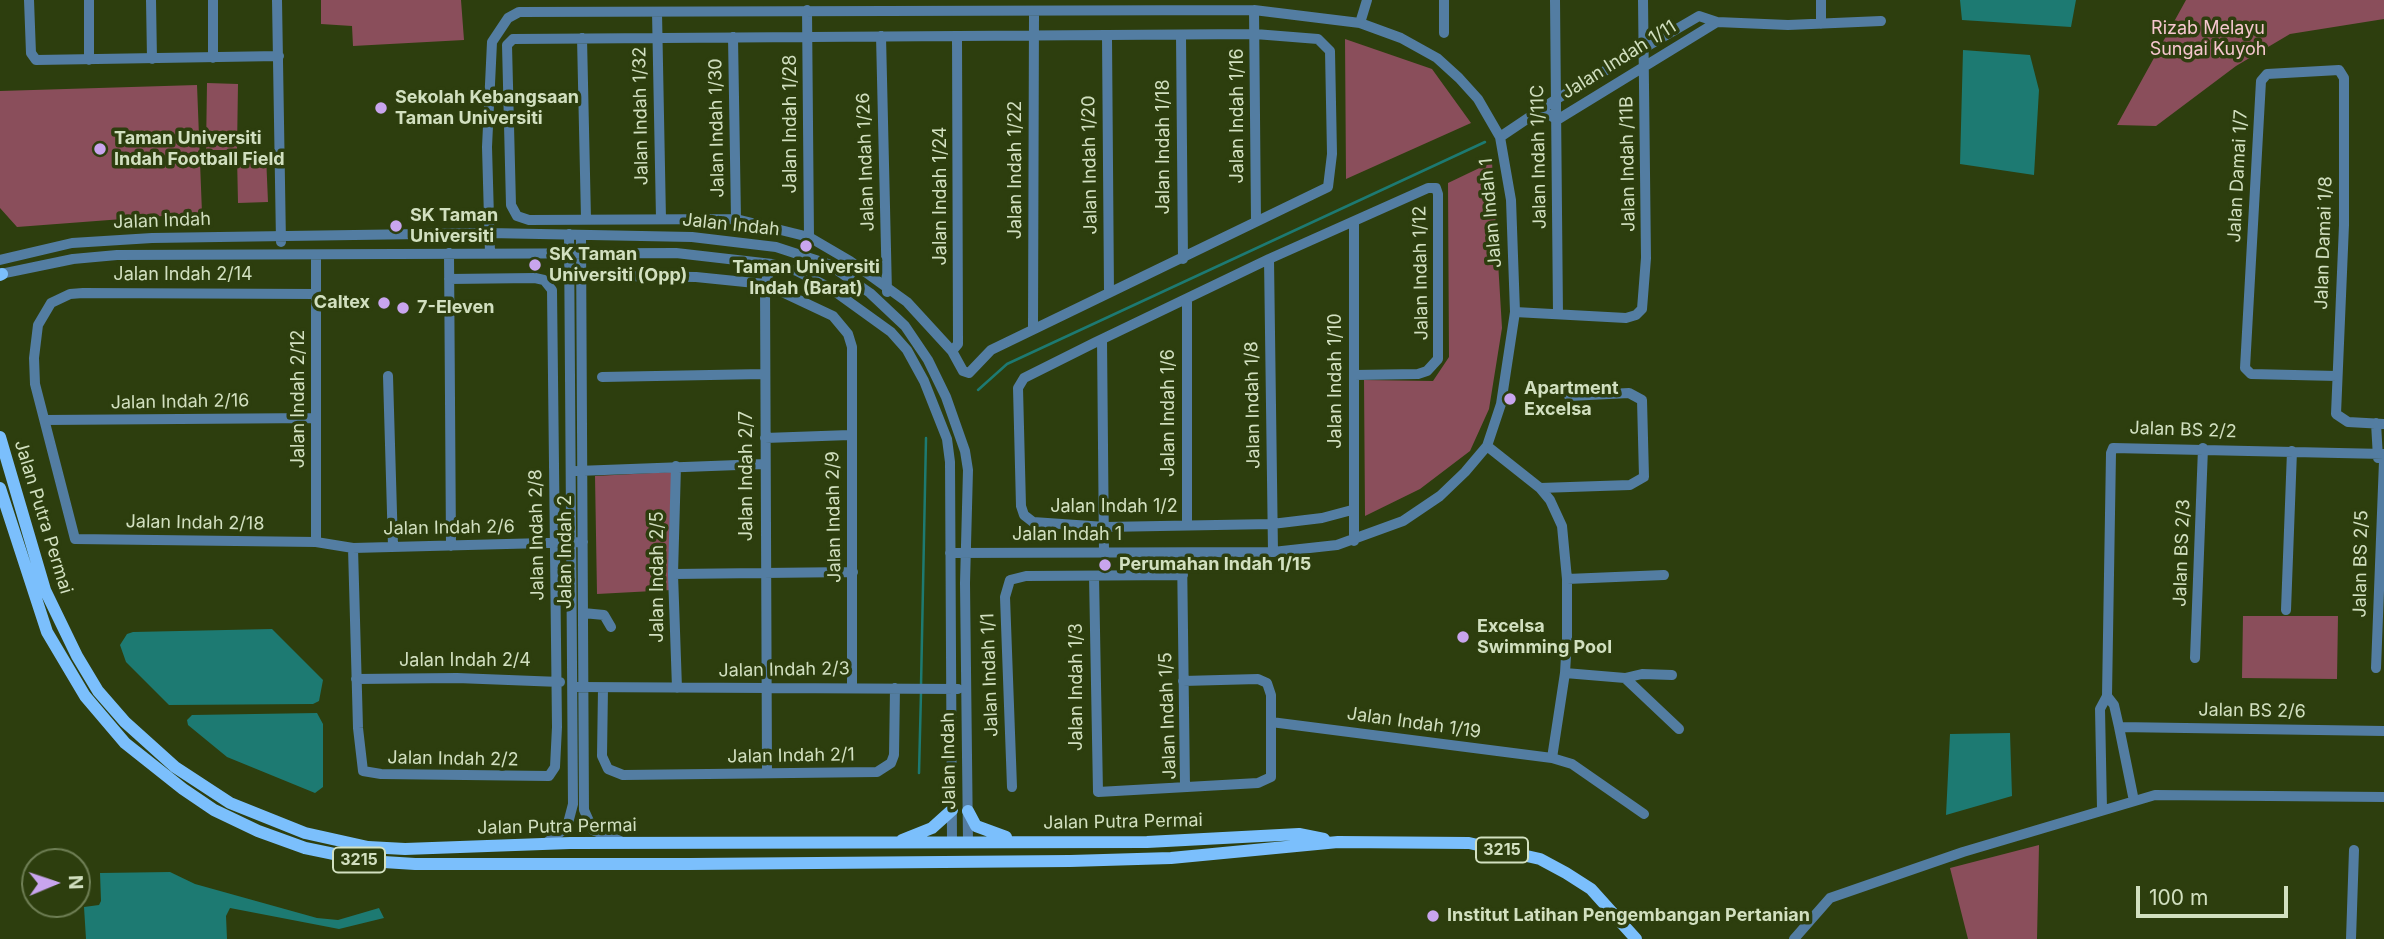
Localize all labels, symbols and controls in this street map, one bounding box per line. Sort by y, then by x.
street label: Jalan Indah 1/11 [1558,16,1680,104]
park label: Rizab Melayu Sungai Kuyoh [2150,18,2266,60]
street label: Jalan Indah 1/32 [629,46,653,186]
street label: Jalan Indah 1/16 [1227,48,1249,184]
street label: Jalan Indah 1/28 [780,55,802,193]
street label: Jalan Indah 1/30 [705,58,729,198]
street label: Jalan Indah 1/18 [1153,79,1175,215]
street label: Jalan Indah 1/11C [1527,85,1551,229]
place label: Sekolah Kebangsaan Taman Universiti [395,87,579,130]
street label: Jalan Indah 1/26 [853,92,879,232]
street label: Jalan Indah 1/20 [1078,95,1102,235]
street label: Jalan Indah /11B [1616,96,1640,232]
marker: Sekolah Kebangsaan Taman Universiti [373,100,389,116]
street label: Jalan Indah 1/22 [1005,101,1027,239]
street label: Jalan Damai 1/7 [2224,109,2252,243]
street label: Jalan Indah 1/24 [930,127,952,265]
place label: Taman Universiti Indah Football Field [114,128,285,170]
marker: Taman Universiti Indah Football Field [92,141,108,157]
street label: Jalan Indah 1 [1475,157,1507,269]
street label: Jalan Damai 1/8 [2311,176,2337,310]
place label: SK Taman Universiti [410,205,498,248]
street label: Jalan Indah 1/12 [1409,205,1433,341]
street label: Jalan Indah [113,209,211,233]
street label: Jalan Indah [681,209,781,241]
marker: SK Taman Universiti [388,218,404,234]
marker: Taman Universiti Indah (Barat) [798,238,814,254]
place label: SK Taman Universiti (Opp) [549,244,687,286]
marker: SK Taman Universiti (Opp) [527,257,543,273]
place label: Taman Universiti Indah (Barat) [732,257,880,300]
street label: Jalan Indah 2/14 [113,264,253,286]
place label: Caltex [314,292,370,314]
marker: Caltex [376,295,392,311]
place label: 7-Eleven [417,297,494,319]
marker: 7-Eleven [395,300,411,316]
street label: Jalan Indah 1/10 [1325,313,1347,449]
street label: Jalan Indah 2/12 [288,330,310,468]
street label: Jalan Indah 1/8 [1241,341,1265,469]
street label: Jalan Indah 1/6 [1158,349,1180,477]
place label: Apartment Excelsa [1524,378,1619,420]
street label: Jalan Indah 2/16 [110,390,250,414]
marker: Apartment Excelsa [1502,391,1518,407]
street label: Jalan Indah 2/7 [736,411,758,541]
street label: Jalan BS 2/2 [2129,417,2237,443]
street label: Jalan Putra Permai [9,437,77,597]
street label: Jalan Indah 2/9 [822,451,846,583]
street label: Jalan Indah 2/8 [525,469,549,601]
street label: Jalan Indah 2 [555,495,577,609]
street label: Jalan Indah 1/2 [1050,496,1178,518]
street label: Jalan BS 2/3 [2169,499,2195,607]
street label: Jalan BS 2/5 [2349,510,2373,618]
street label: Jalan Indah 2/18 [125,511,265,535]
street label: Jalan Indah 2/5 [647,511,669,643]
street label: Jalan Indah 2/6 [383,516,515,540]
street label: Jalan Indah 1 [1012,524,1122,546]
place label: Perumahan Indah 1/15 [1119,554,1311,576]
marker: Perumahan Indah 1/15 [1097,557,1113,573]
street label: Jalan Indah 1/1 [977,613,1003,737]
place label: Excelsa Swimming Pool [1477,616,1612,658]
street label: Jalan Indah 1/3 [1066,623,1088,751]
marker: Excelsa Swimming Pool [1455,629,1471,645]
street label: Jalan Indah 2/4 [399,650,531,672]
street label: Jalan Indah 1/5 [1155,652,1181,780]
street label: Jalan Indah 2/3 [718,658,850,682]
street label: Jalan BS 2/6 [2198,699,2306,723]
street label: Jalan Indah 1/19 [1346,703,1482,743]
street label: Jalan Indah [937,712,961,810]
street label: Jalan Indah 2/1 [727,744,855,768]
street label: Jalan Indah 2/2 [387,747,519,771]
street label: Jalan Putra Permai [1043,810,1203,834]
street label: Jalan Putra Permai [477,815,637,839]
road number: 3215 [1476,838,1528,862]
north arrow [21,848,91,918]
road number: 3215 [333,848,385,873]
scale bar [2139,872,2291,916]
text: N [64,875,87,890]
text: 100 m [2149,885,2208,910]
place label: Institut Latihan Pengembangan Pertanian [1447,905,1810,927]
marker: Institut Latihan Pengembangan Pertanian [1425,908,1441,924]

